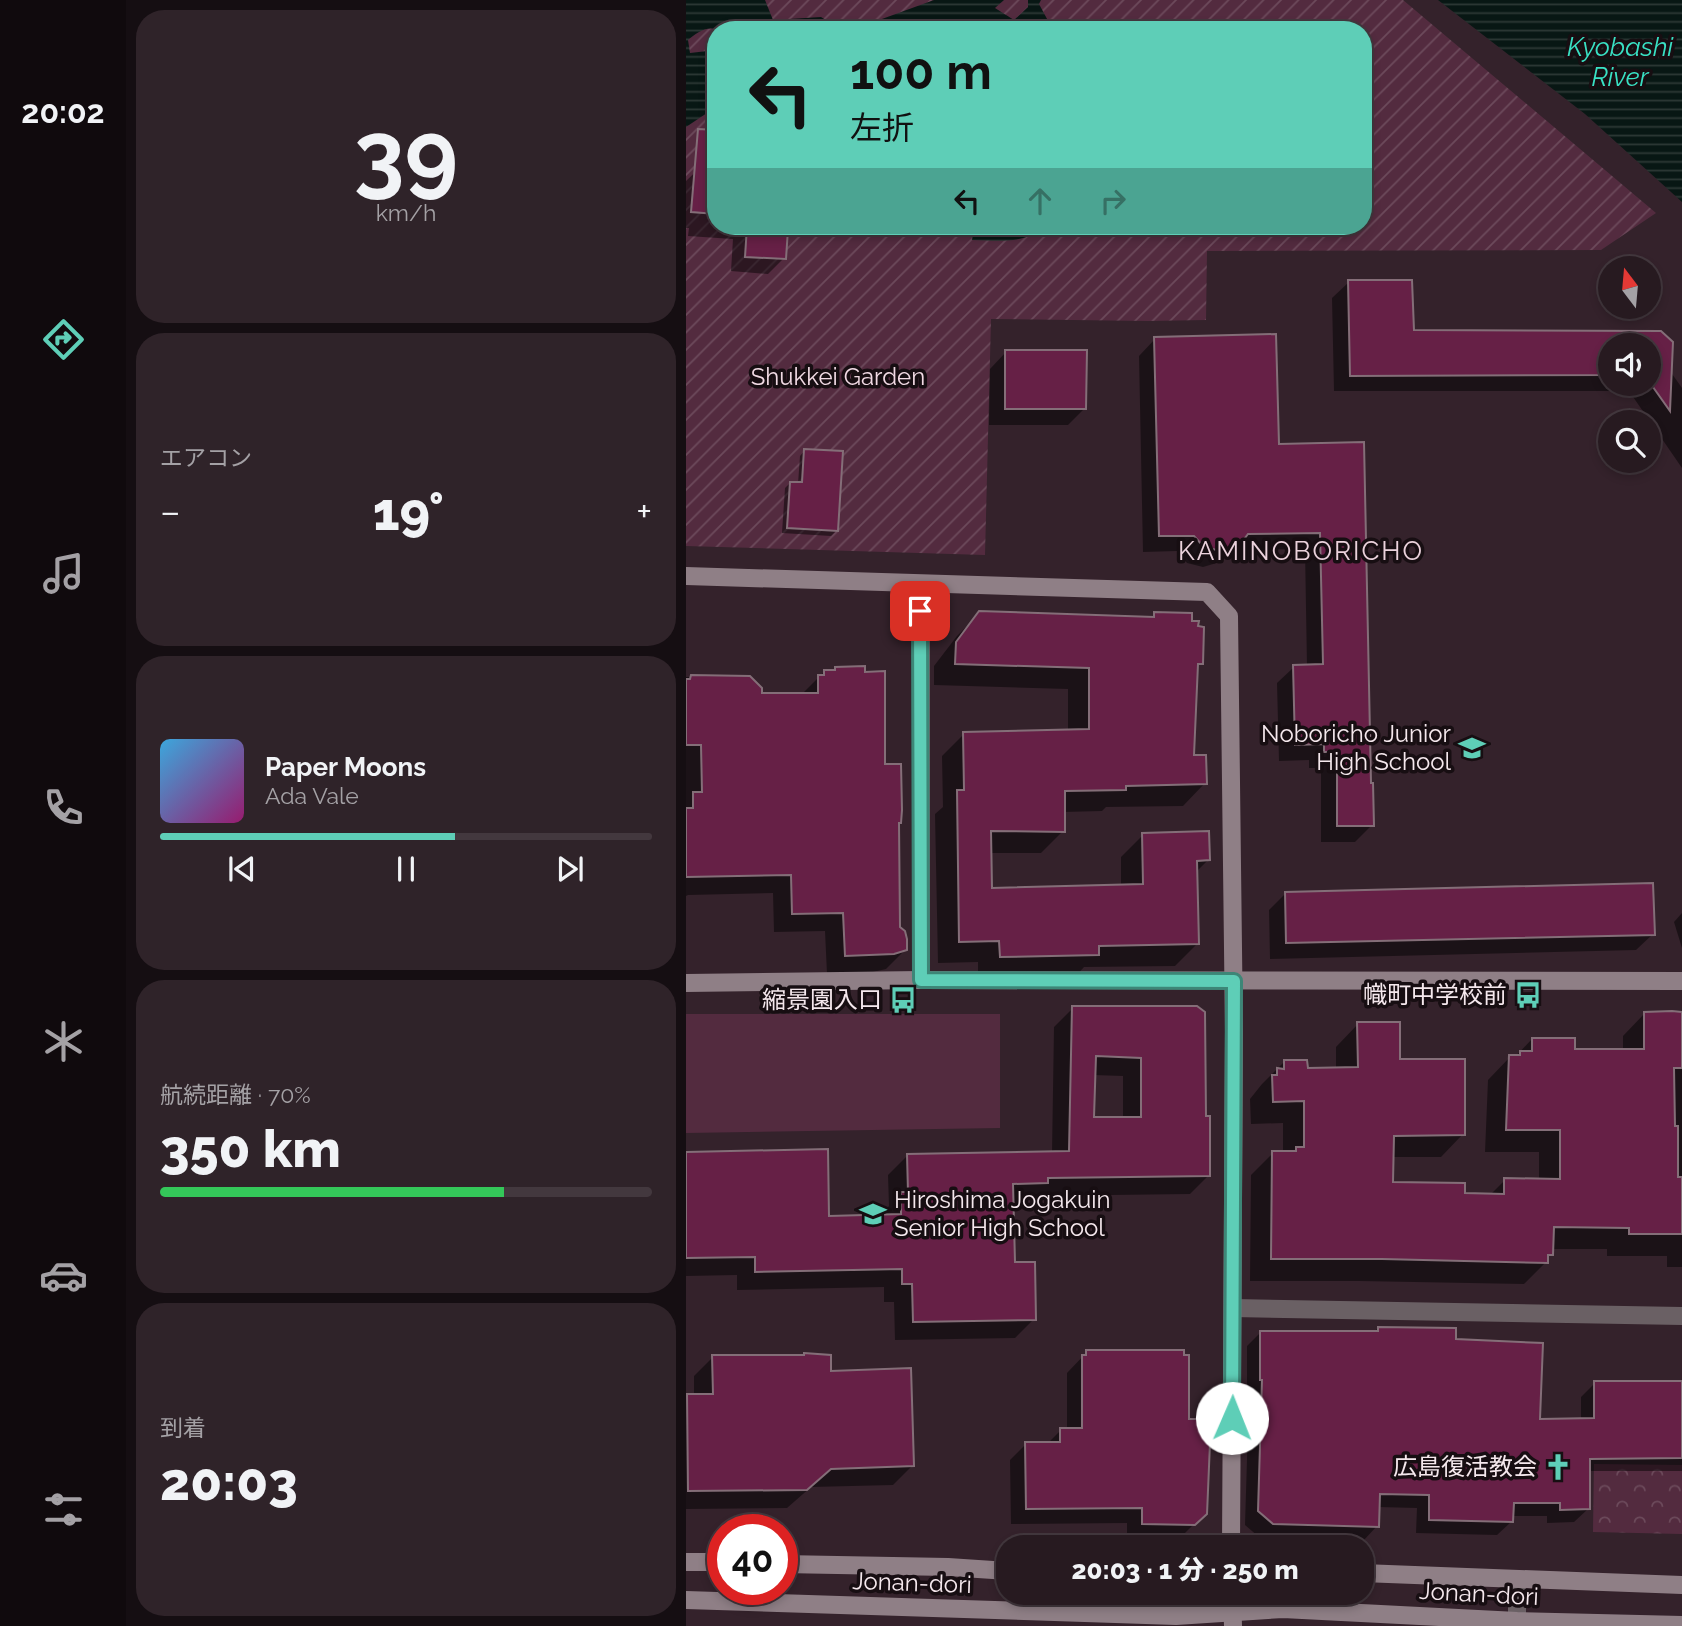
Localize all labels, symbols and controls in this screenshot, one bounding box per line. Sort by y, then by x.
water label: Kyobashi River [1567,32,1674,92]
text: 100 m [850,43,992,100]
icon: left [735,49,826,140]
text: 20:02 [21,93,105,130]
text: 39 [354,100,458,207]
text: 左折 [850,109,914,146]
icon: left [948,182,986,220]
icon: ahead [1021,182,1059,220]
icon: right [1094,182,1132,220]
text: km/h [376,199,436,226]
north arrow [1598,256,1661,318]
map controls [1598,256,1661,473]
icon: directions [39,315,88,364]
button: sound [1598,333,1661,396]
park label: Shukkei Garden [751,362,925,391]
button: search [1598,410,1661,473]
text: エアコン [160,444,252,471]
text: 19° [373,481,444,542]
text: − [160,489,180,534]
text: + [636,489,652,534]
district label: KAMINOBORICHO [1178,536,1424,566]
icon: music [39,549,88,598]
pin [890,581,950,641]
icon: arrive [901,592,939,630]
place label: Noboricho Junior High School [1261,719,1452,776]
school or university icon: Noboricho Junior High School [1457,733,1487,763]
text: Paper Moons [265,752,426,782]
text: Ada Vale [265,782,359,809]
icon: phone [39,783,88,832]
icon: previous [223,850,261,888]
icon: pause [387,850,425,888]
icon: next [551,850,589,888]
place label: 幟町中学校前 [1363,980,1507,1009]
bus stop icon: 幟町中学校前 [1513,980,1543,1010]
place label: 縮景園入口 [762,985,882,1014]
bus stop icon: 縮景園入口 [888,985,918,1015]
icon: climate [39,1017,88,1066]
text: 航続距離 · 70% [160,1081,311,1108]
text: 350 km [160,1118,341,1179]
place label: Hiroshima Jogakuin Senior High School [894,1185,1110,1242]
school or university icon: Hiroshima Jogakuin Senior High School [858,1199,888,1229]
icon: car [39,1251,88,1300]
position arrow [1195,1381,1269,1455]
text: 到着 [160,1414,206,1441]
text: 20:03 [160,1451,298,1512]
place label: 広島復活教会 [1393,1452,1537,1481]
church icon: 広島復活教会 [1543,1452,1573,1482]
icon: filters [39,1485,88,1534]
speed limit sign: 40 [707,1514,798,1605]
text: 20:03 · 1 分 · 250 m [1071,1555,1299,1585]
street label: Jonan-dori [852,1566,972,1599]
street label: Jonan-dori [1419,1576,1540,1611]

